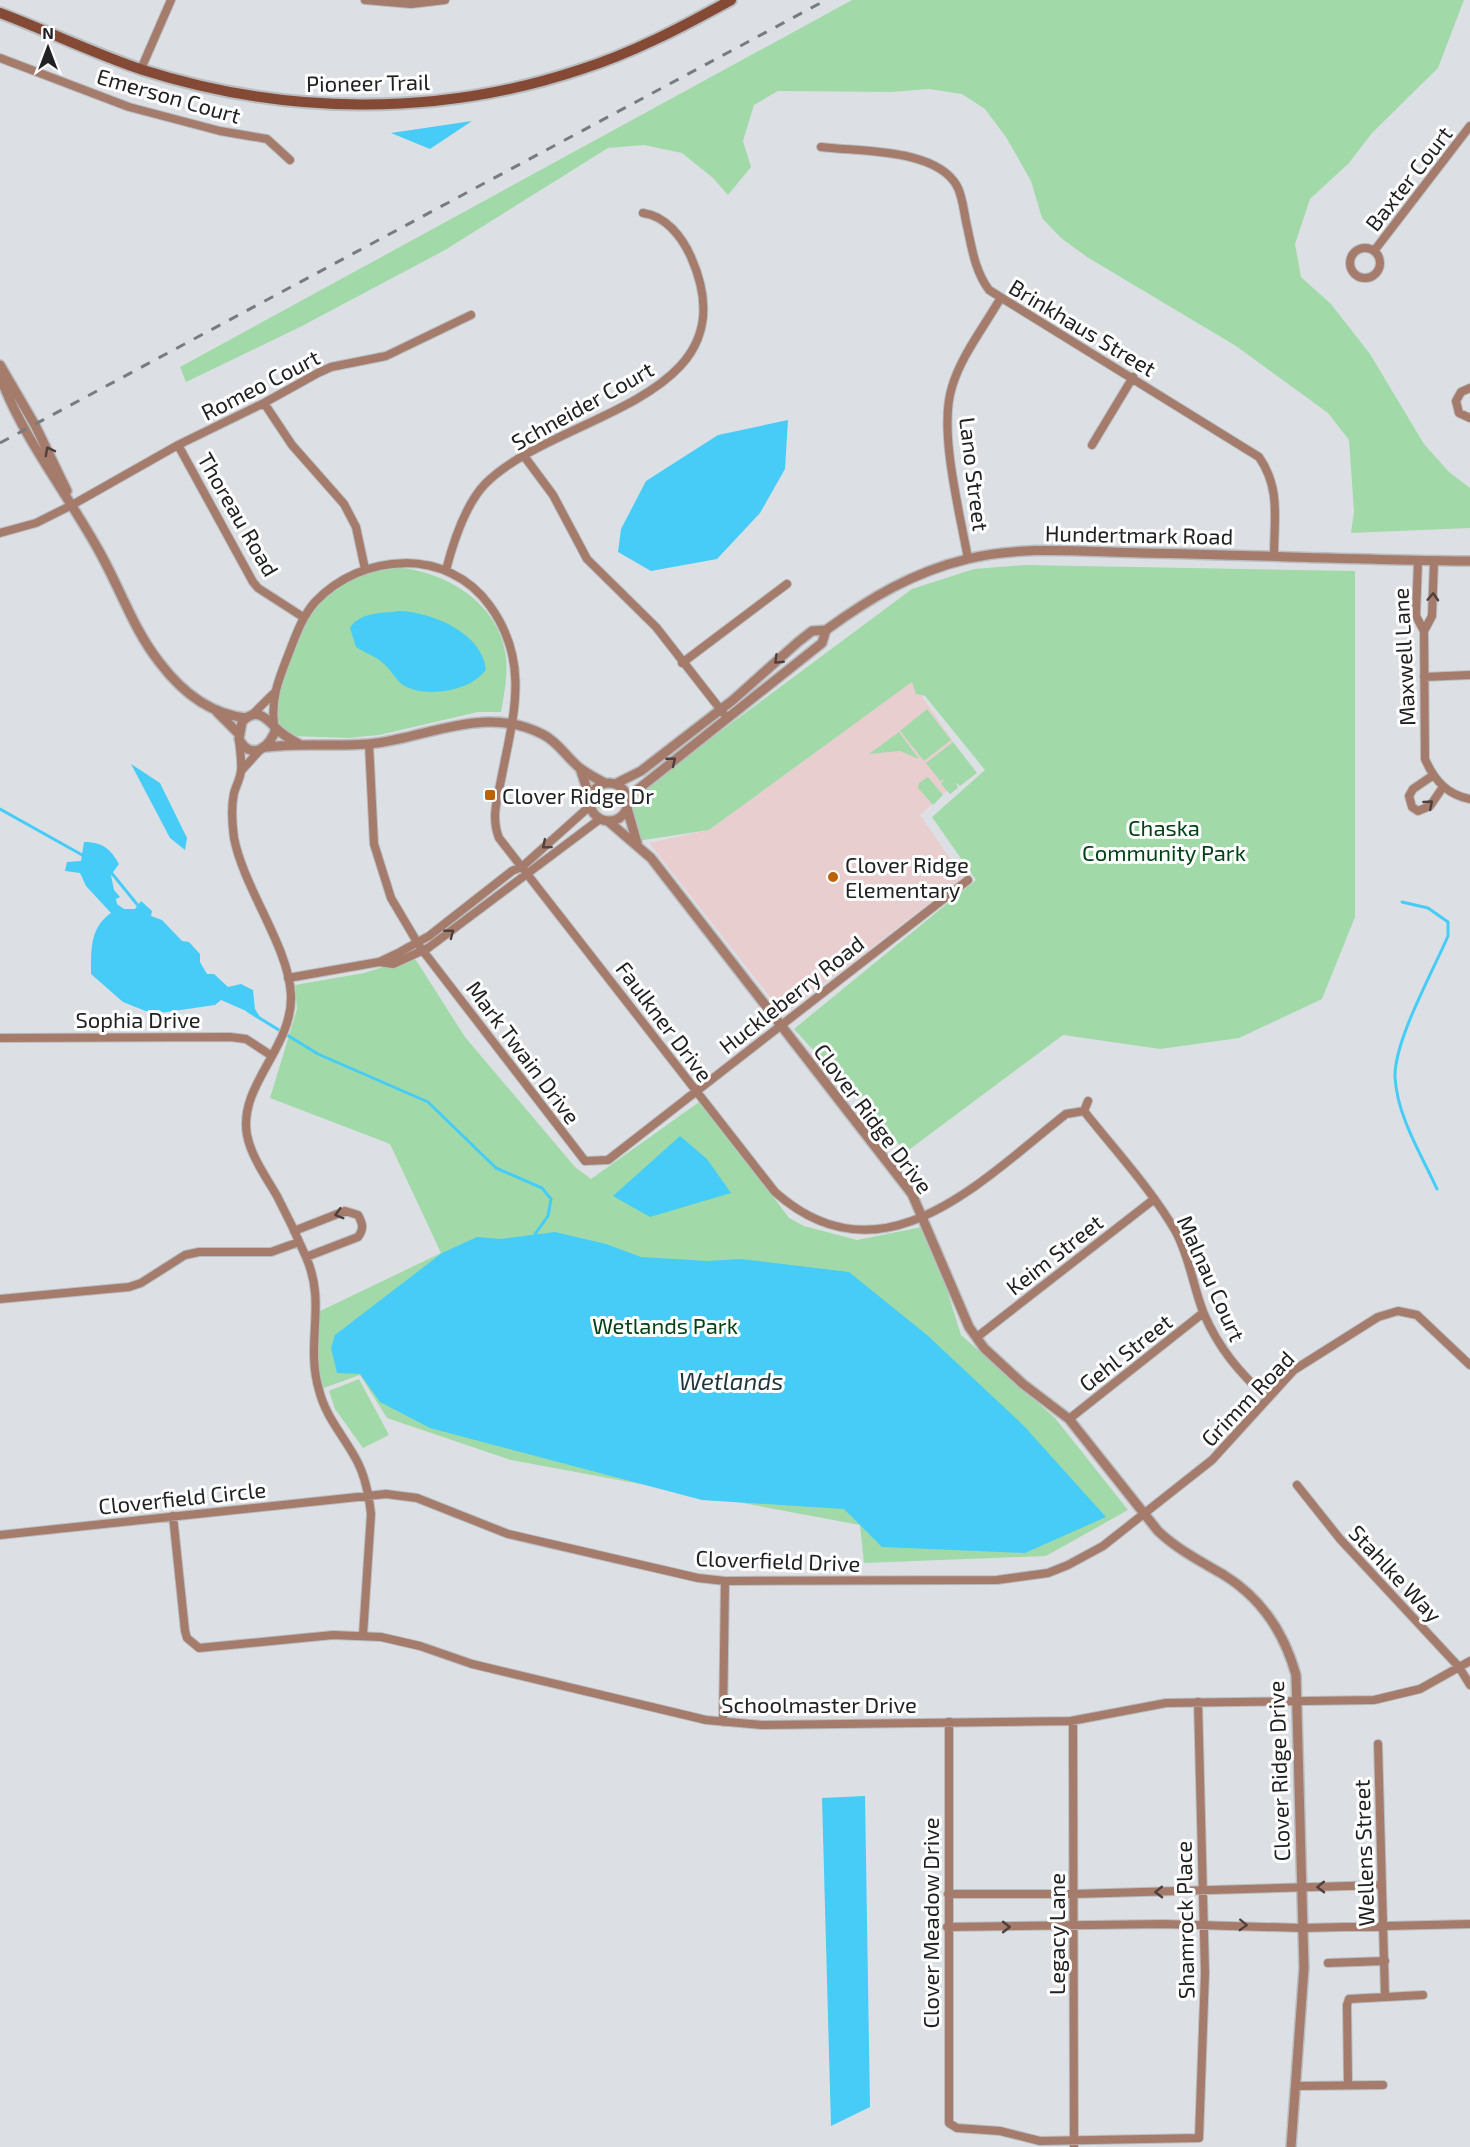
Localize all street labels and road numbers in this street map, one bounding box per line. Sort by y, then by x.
street label: Emerson Court [94,62,244,128]
street label: Pioneer Trail [306,68,431,96]
street label: Baxter Court [1359,121,1457,235]
street label: Brinkhaus Street [1005,273,1161,381]
street label: Romeo Court [197,343,323,425]
street label: Schneider Court [506,355,658,455]
street label: Lano Street [955,415,995,533]
street label: Thoreau Road [193,447,285,581]
street label: Hundertmark Road [1045,519,1233,549]
street label: Maxwell Lane [1386,587,1420,727]
street label: Huckleberry Road [714,929,868,1059]
street label: Faulkner Drive [611,956,719,1086]
street label: Mark Twain Drive [462,975,586,1129]
street label: Sophia Drive [75,1006,201,1032]
street label: Clover Ridge Drive [809,1038,939,1198]
street label: Keim Street [1001,1208,1107,1300]
street label: Malnau Court [1173,1211,1251,1345]
street label: Gehl Street [1073,1308,1177,1396]
street label: Grimm Road [1195,1345,1299,1451]
street label: Cloverfield Circle [97,1475,267,1519]
street label: Stahlke Way [1344,1519,1448,1627]
street label: Cloverfield Drive [695,1544,861,1576]
street label: Clover Ridge Drive [1262,1680,1294,1862]
street label: Schoolmaster Drive [721,1691,917,1717]
street label: Wellens Street [1347,1779,1379,1927]
street label: Clover Meadow Drive [917,1817,943,2029]
street label: Shamrock Place [1170,1841,1198,1999]
street label: Legacy Lane [1043,1873,1069,1995]

